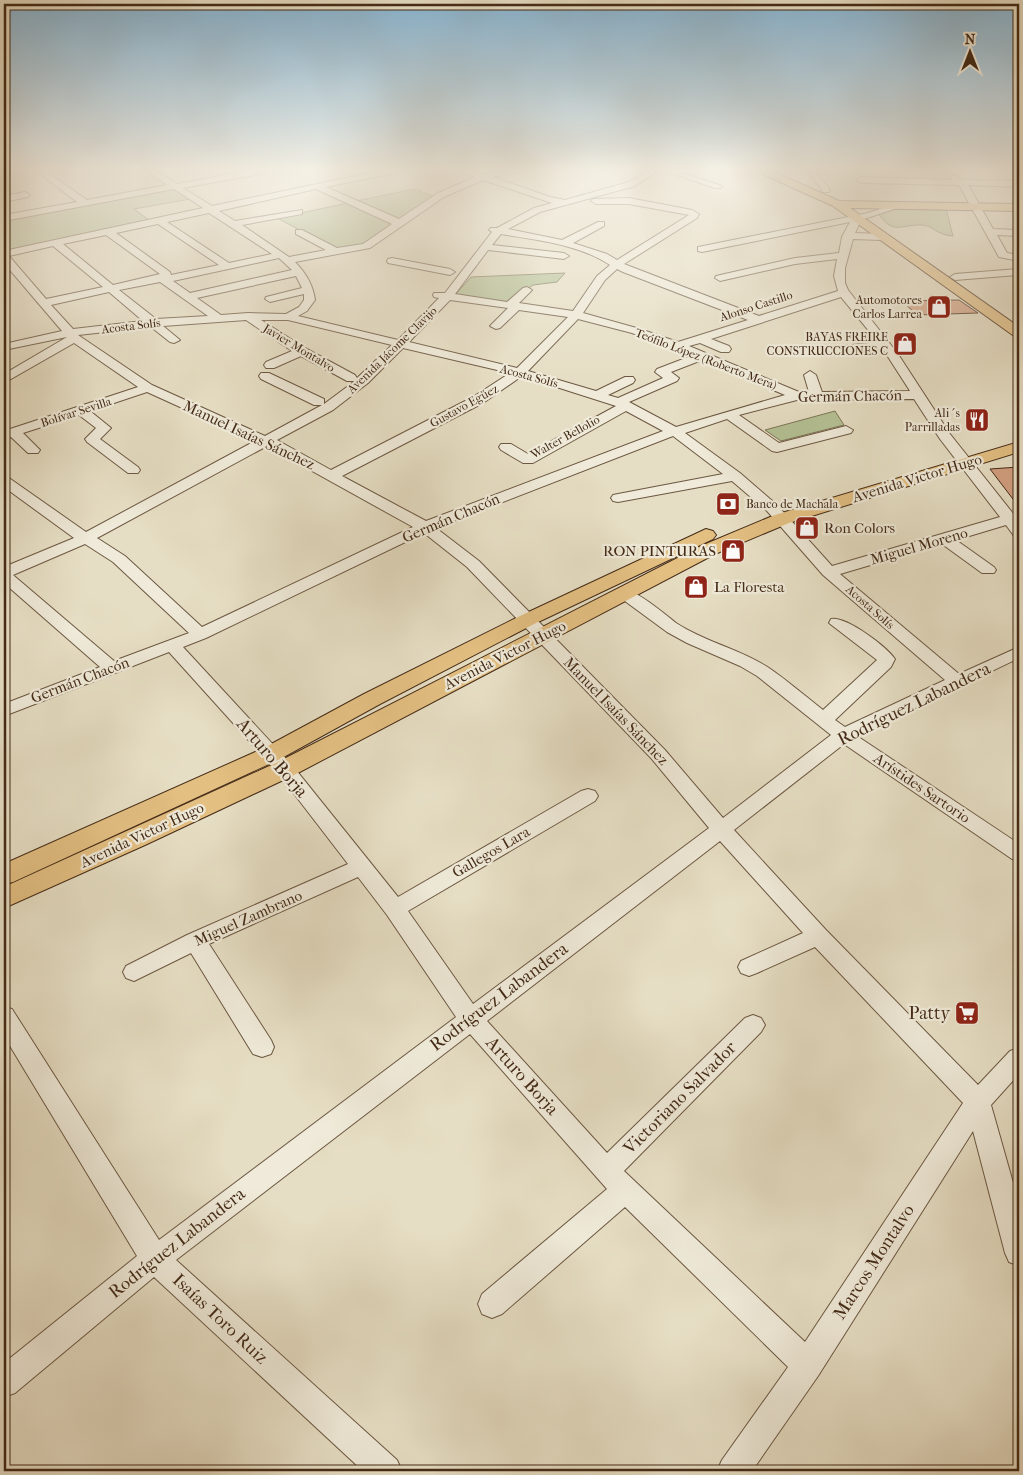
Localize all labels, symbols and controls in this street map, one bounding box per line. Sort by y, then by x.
north arrow [946,28,996,78]
text: N [965,31,976,48]
street label: Alonso Castillo [717,288,794,325]
place label: Automotores Carlos Larrea [853,293,923,321]
shop icon: Automotores Carlos Larrea [926,294,952,320]
street label: Avenida Jácome Clavijo [344,304,440,397]
street label: Acosta Solís [100,315,162,337]
street label: Javier Montalvo [260,321,337,375]
street label: Teófilo López (Roberto Mera) [633,326,779,392]
place label: BAYAS FREIRE CONSTRUCCIONES C [766,330,888,358]
shop icon: BAYAS FREIRE CONSTRUCCIONES C [892,331,918,357]
street label: Acosta Solís [497,361,560,391]
street label: Gustavo Egüez [428,381,501,430]
street label: Germán Chacón [798,386,902,406]
street label: Bolívar Sevilla [39,394,113,430]
street label: Manuel Isaías Sánchez [180,397,318,474]
place label: Ali´s Parrilladas [905,406,961,434]
restaurant icon: Ali´s Parrilladas [964,407,990,433]
street label: Walter Bellolio [527,412,602,462]
street label: Avenida Victor Hugo [849,450,984,507]
street label: Germán Chacón [400,489,503,547]
bank icon: Banco de Machala [715,491,741,517]
place label: Banco de Machala [746,497,839,511]
shop icon: Ron Colors [794,515,820,541]
place label: Ron Colors [824,519,896,537]
street label: Miguel Moreno [868,523,970,569]
shop icon: RON PINTURAS [720,538,746,564]
place label: RON PINTURAS [603,542,716,560]
shop icon: La Floresta [683,574,709,600]
place label: La Floresta [714,578,786,596]
street label: Acosta Solís [842,582,897,632]
street label: Avenida Victor Hugo [440,616,569,694]
street label: Germán Chacón [28,653,132,707]
street label: Manuel Isaías Sánchez [560,653,672,769]
street label: Rodríguez Labandera [834,658,994,750]
street label: Arturo Borja [231,713,313,802]
street label: Arístides Sartorio [870,749,974,827]
street label: Avenida Victor Hugo [76,798,207,872]
street label: Gallegos Lara [449,822,534,882]
street label: Miguel Zambrano [191,886,305,950]
street label: Rodríguez Labandera [426,938,573,1056]
supermarket icon: Patty [954,1000,980,1026]
place label: Patty [909,1003,951,1024]
street label: Arturo Borja [481,1032,563,1120]
street label: Victoriano Salvador [619,1037,741,1159]
street label: Rodríguez Labandera [105,1183,250,1303]
street label: Marcos Montalvo [829,1201,919,1323]
street label: Isaías Toro Ruiz [168,1270,272,1368]

